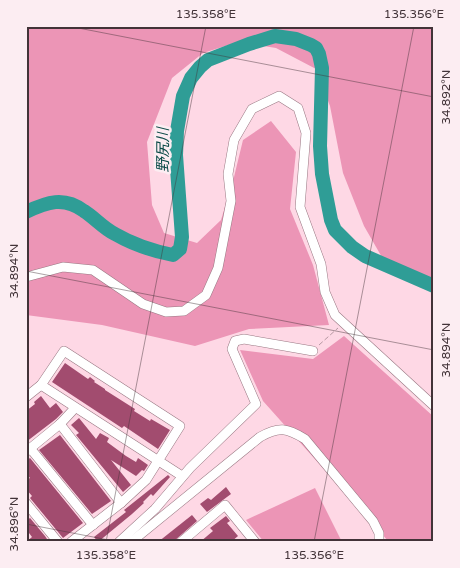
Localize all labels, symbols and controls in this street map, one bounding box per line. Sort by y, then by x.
text: 135.358°E [176,7,237,21]
text: 135.356°E [384,7,444,21]
text: 34.892°N [439,70,453,124]
water label: 野尻川 [154,126,172,173]
text: 34.894°N [7,244,21,298]
text: 34.894°N [439,323,453,377]
text: 34.896°N [7,497,21,551]
text: 135.358°E [76,548,137,562]
text: 135.356°E [284,548,344,562]

